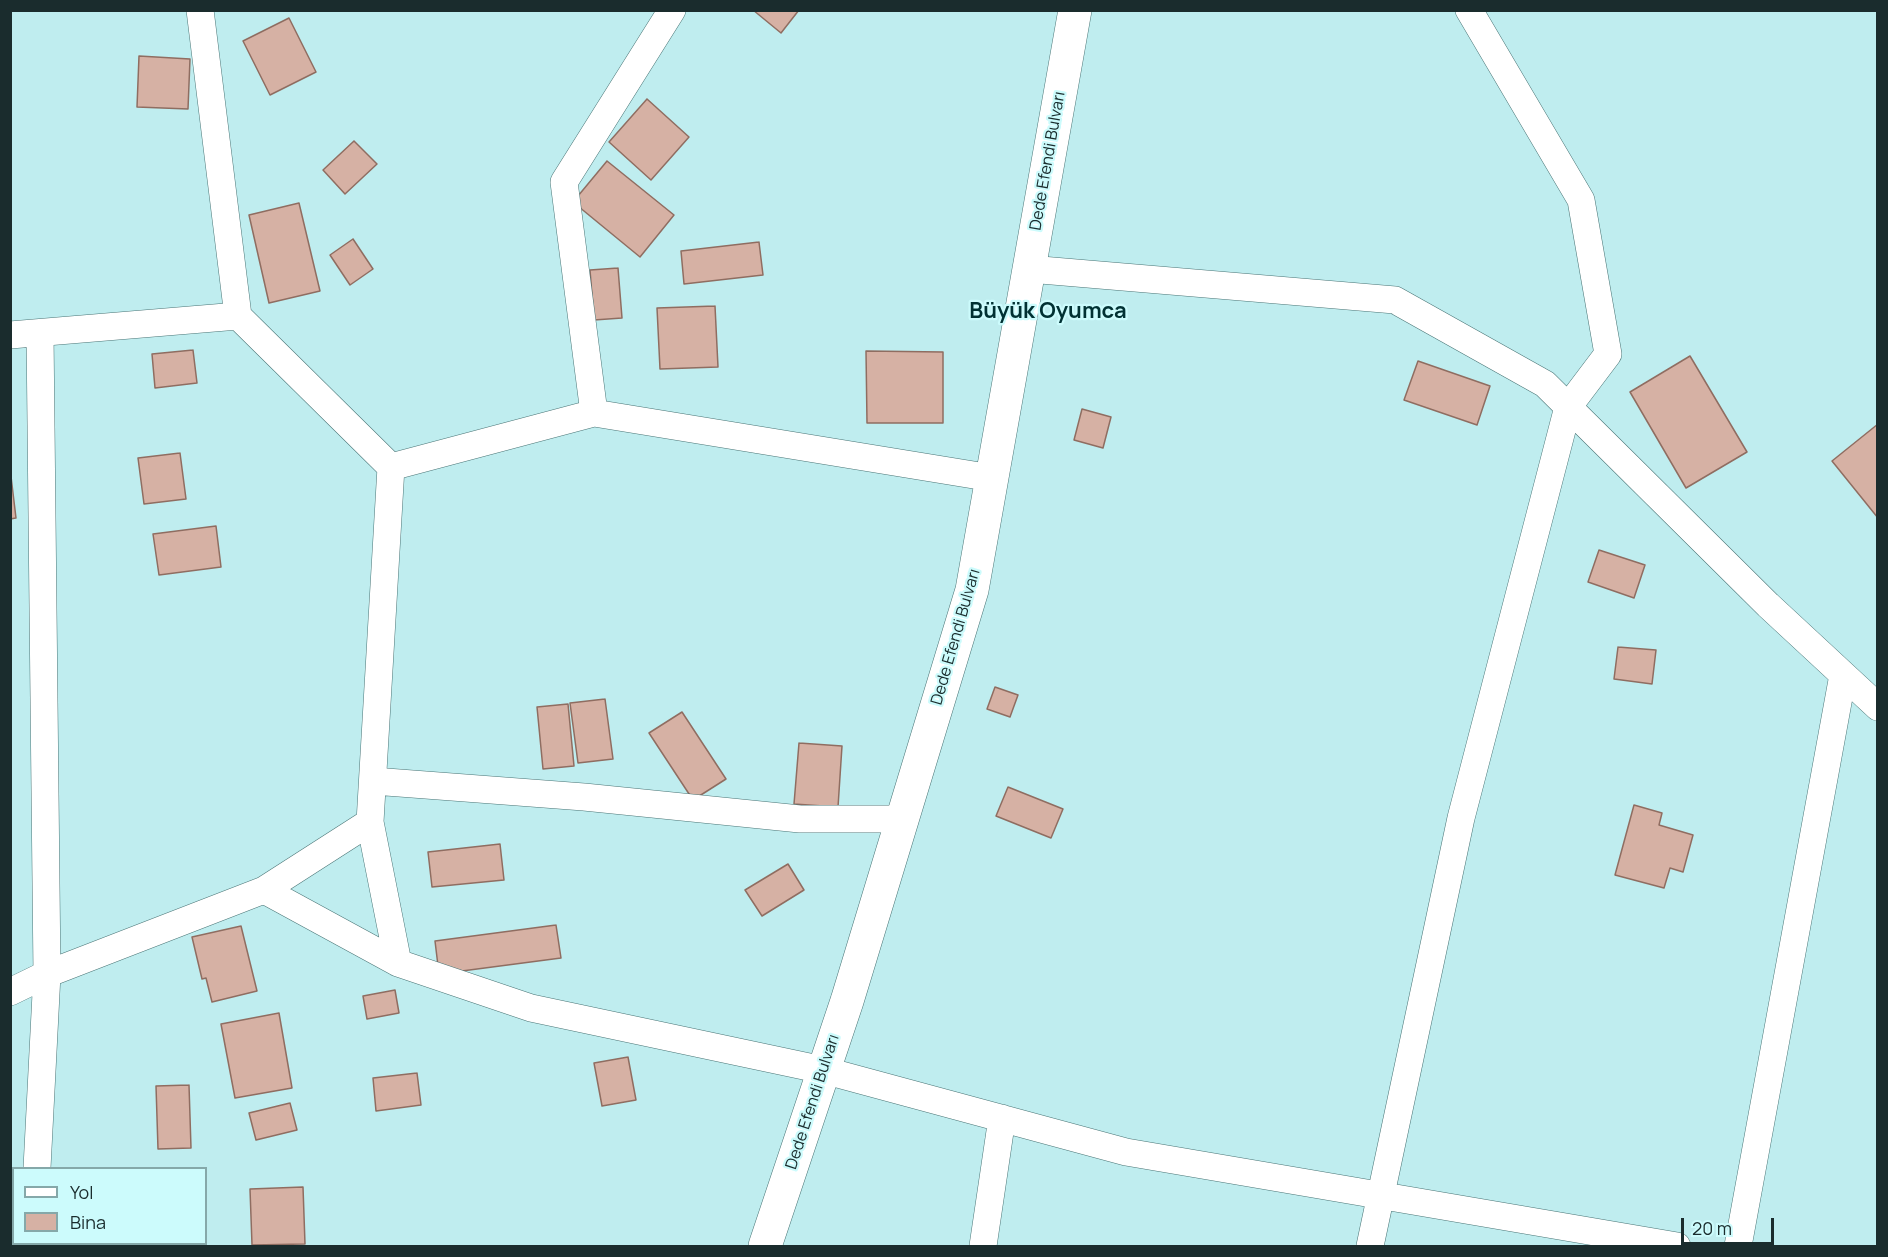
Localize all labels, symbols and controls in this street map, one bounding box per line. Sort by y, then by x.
street label: Dede Efendi Bulvarı [1026,90,1070,232]
district label: Büyük Oyumca [969,299,1127,325]
street label: Dede Efendi Bulvarı [927,567,985,707]
street label: Dede Efendi Bulvarı [782,1032,844,1172]
legend [12,1167,207,1245]
text: Yol [70,1180,93,1204]
scale bar [1684,1206,1777,1244]
text: Bina [70,1210,106,1234]
text: 20 m [1692,1216,1732,1240]

